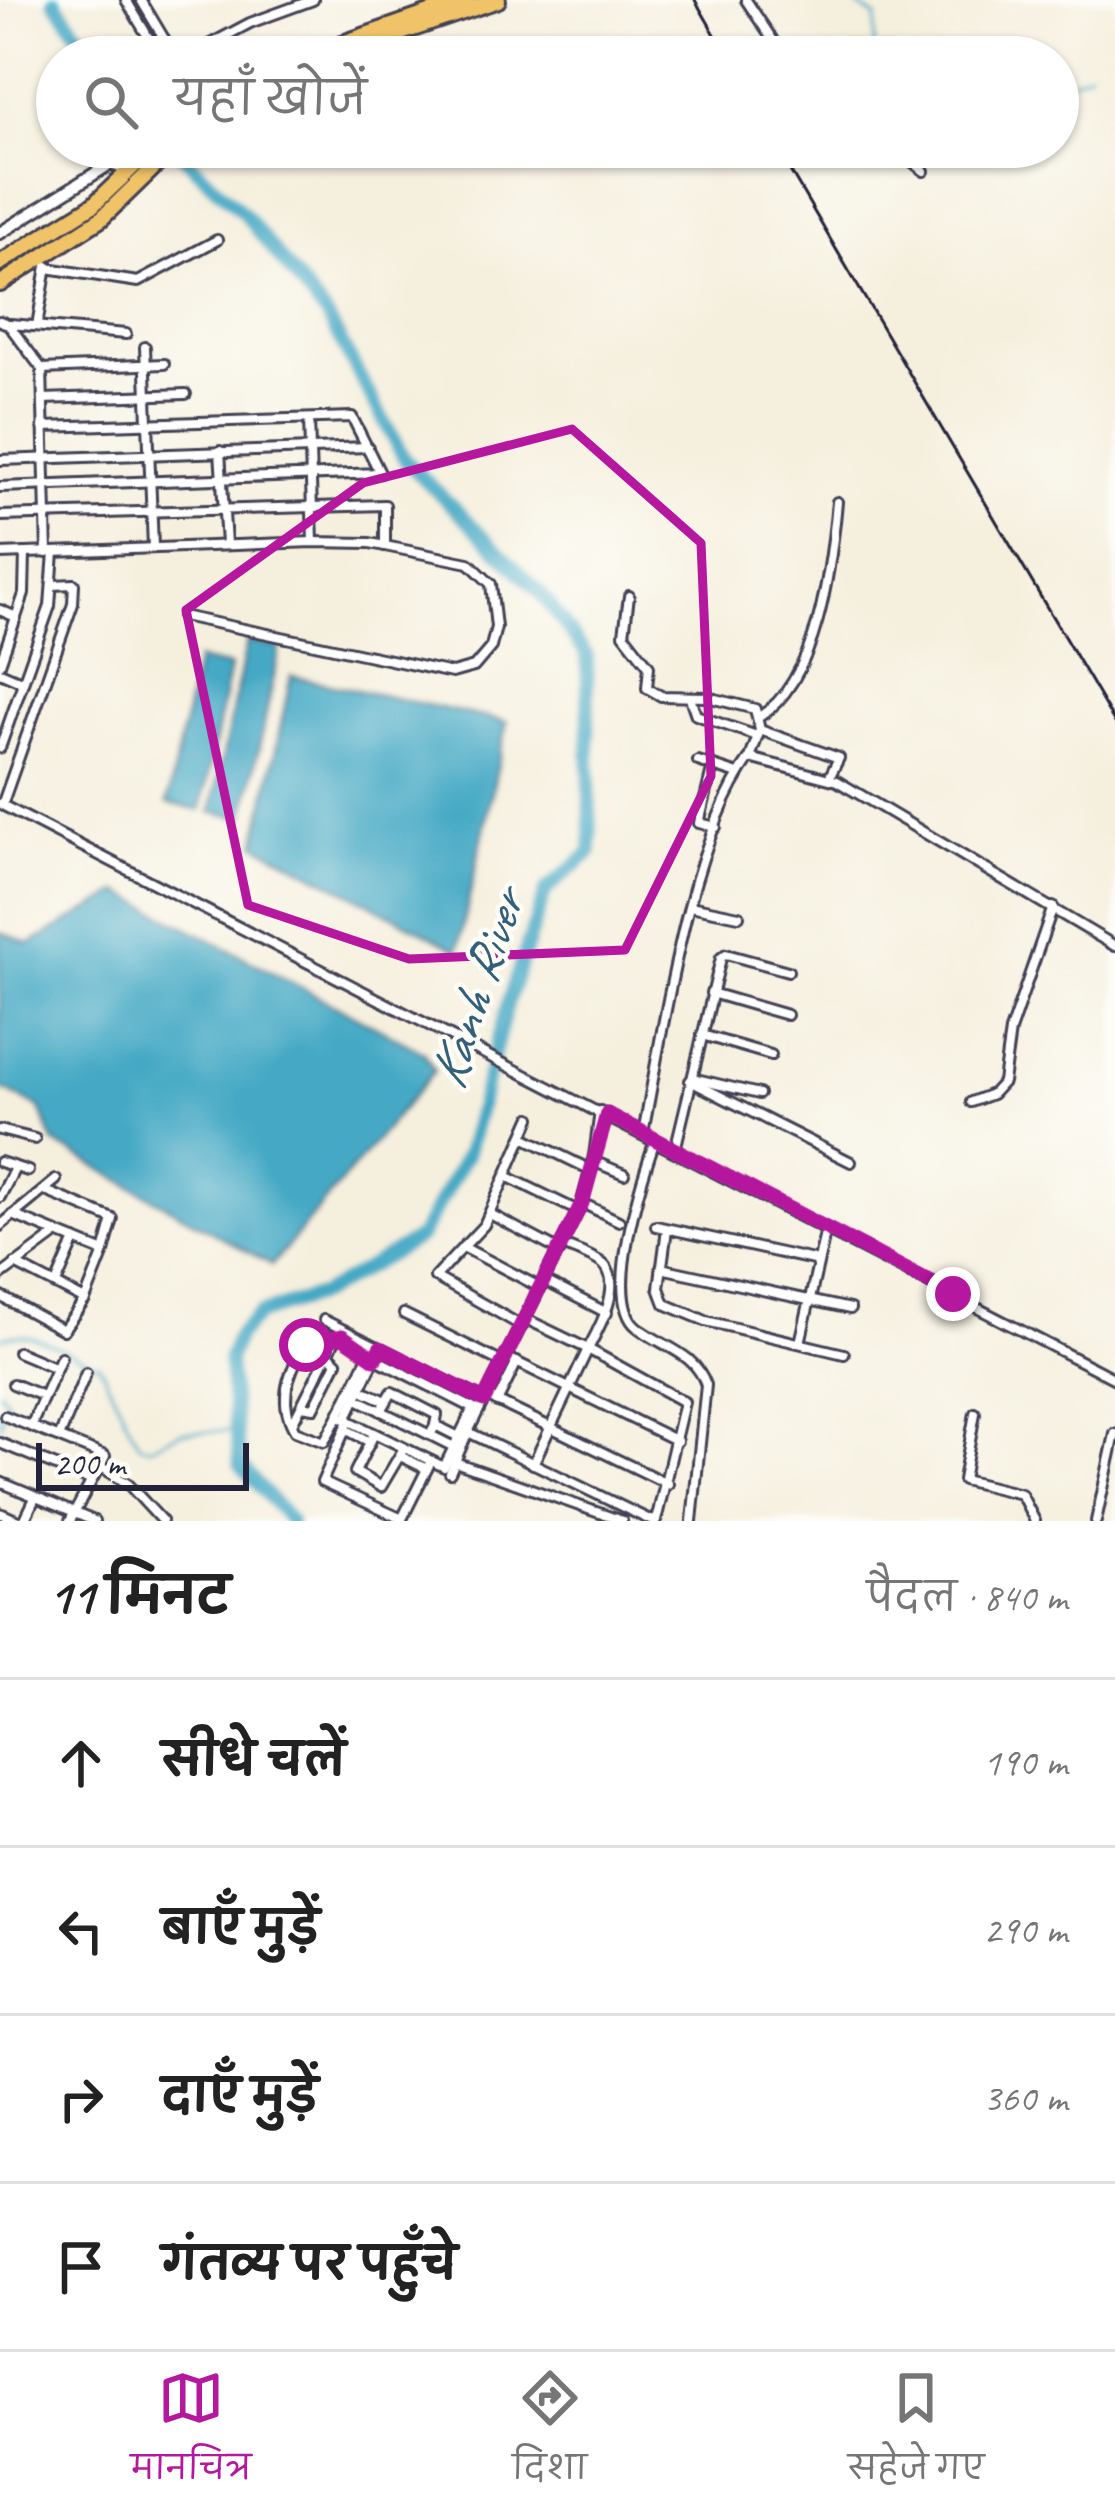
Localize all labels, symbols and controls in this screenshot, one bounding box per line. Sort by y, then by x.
search box [36,36,1079,168]
icon: search [78,69,144,135]
text: यहाँ खोजें [174,71,367,128]
water label: Kanh River [412,874,543,1097]
route end [926,1267,980,1321]
route start [279,1318,333,1372]
scale bar [36,1437,249,1490]
text: 200 m [54,1443,125,1485]
text: 11 मिनट [48,1564,230,1628]
text: पैदल · 840 m [867,1573,1067,1622]
icon: ahead [48,1730,114,1796]
text: सीधे चलें [162,1732,346,1789]
text: 190 m [983,1738,1067,1787]
icon: left [48,1898,114,1964]
text: बाएँ मुड़ें [162,1900,319,1957]
text: 290 m [983,1906,1067,1955]
icon: right [48,2066,114,2132]
text: दाएँ मुड़ें [162,2068,318,2125]
text: 360 m [983,2074,1067,2123]
icon: arrive [48,2234,114,2300]
text: गंतव्य पर पहुँचे [162,2236,457,2293]
tab: मानचित्र [130,2365,251,2504]
tab: दिशा [512,2365,587,2504]
tab: सहेजे गए [848,2365,985,2504]

